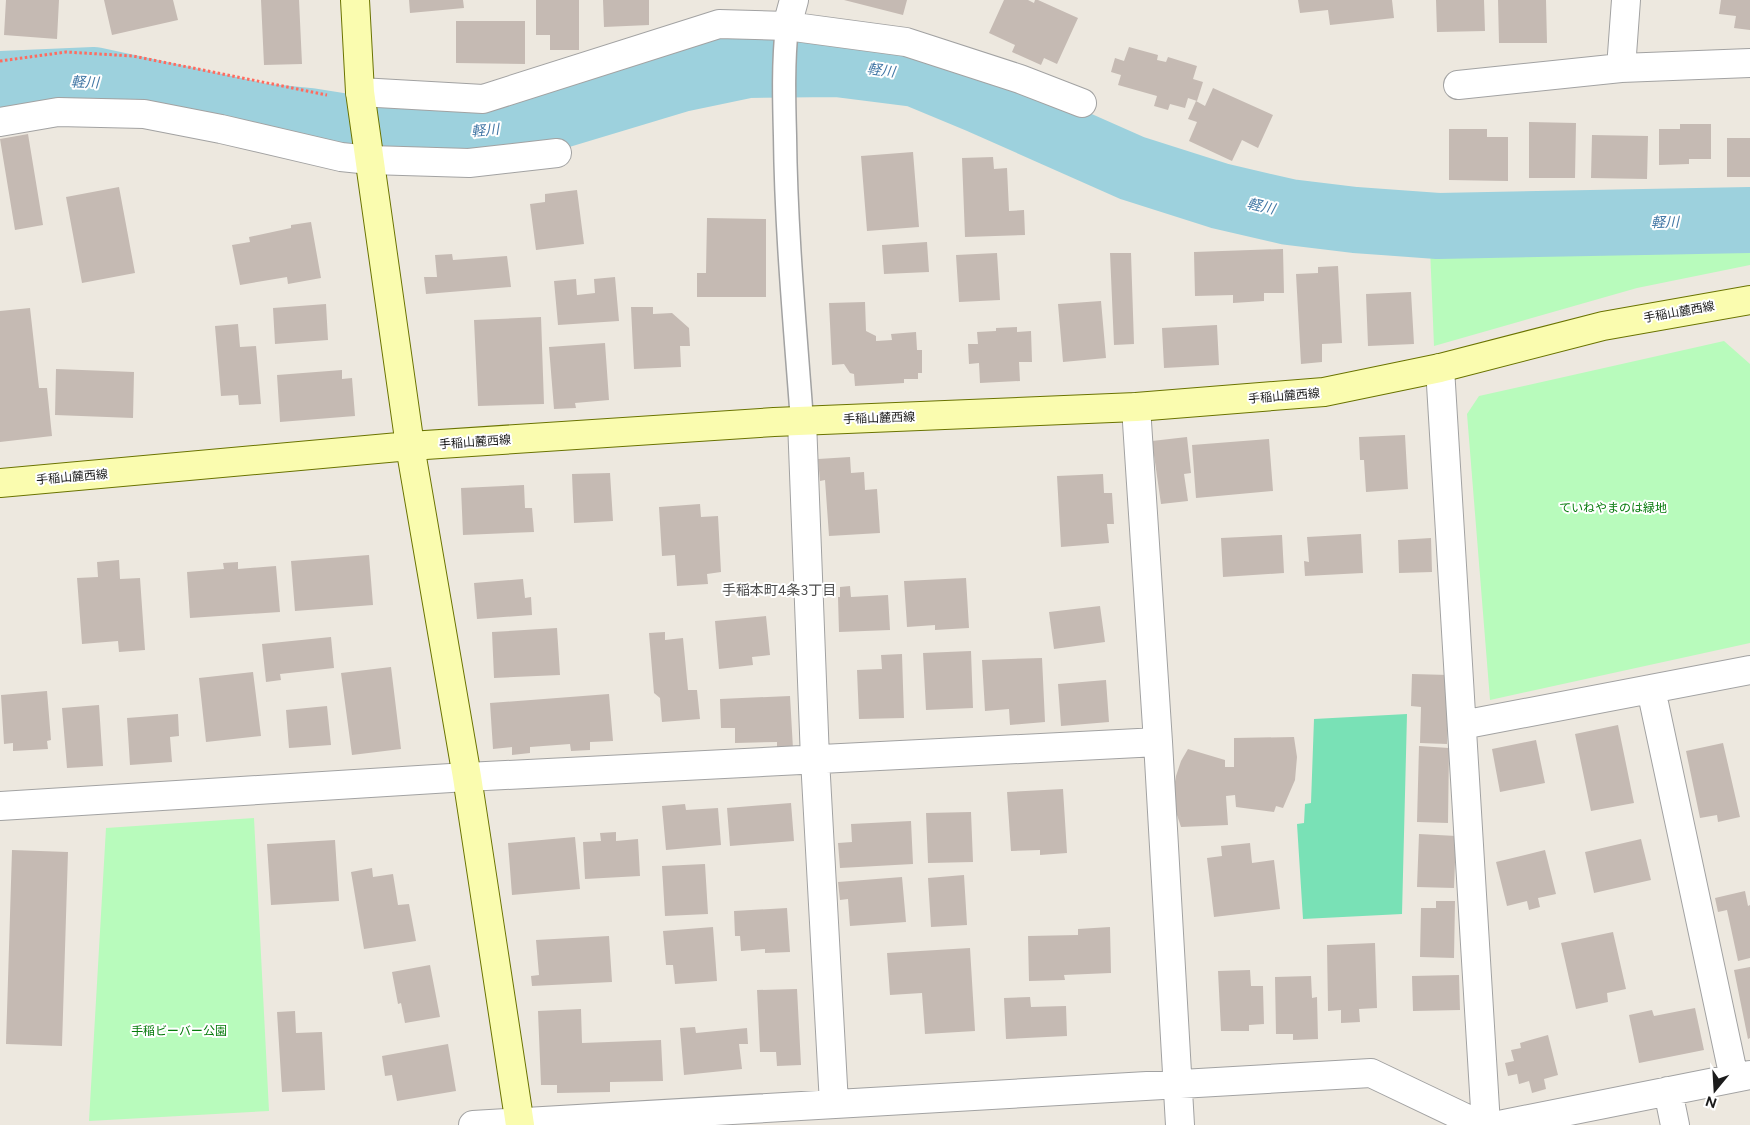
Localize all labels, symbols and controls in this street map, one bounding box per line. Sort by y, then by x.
water label: 軽川 [866,60,898,81]
water label: 軽川 [71,74,101,92]
water label: 軽川 [470,121,502,140]
water label: 軽川 [1245,195,1278,218]
water label: 軽川 [1651,214,1681,231]
street label: 手稲山麓西線 [1642,299,1716,325]
street label: 手稲山麓西線 [1248,386,1320,406]
street label: 手稲山麓西線 [843,410,915,426]
street label: 手稲山麓西線 [439,433,511,451]
street label: 手稲山麓西線 [36,467,108,487]
park label: ていねやまのは緑地 [1559,501,1667,515]
district label: 手稲本町4条3丁目 [722,582,836,599]
park label: 手稲ビーバー公園 [131,1024,227,1038]
north arrow [1690,1065,1740,1115]
text: N [1703,1092,1719,1112]

